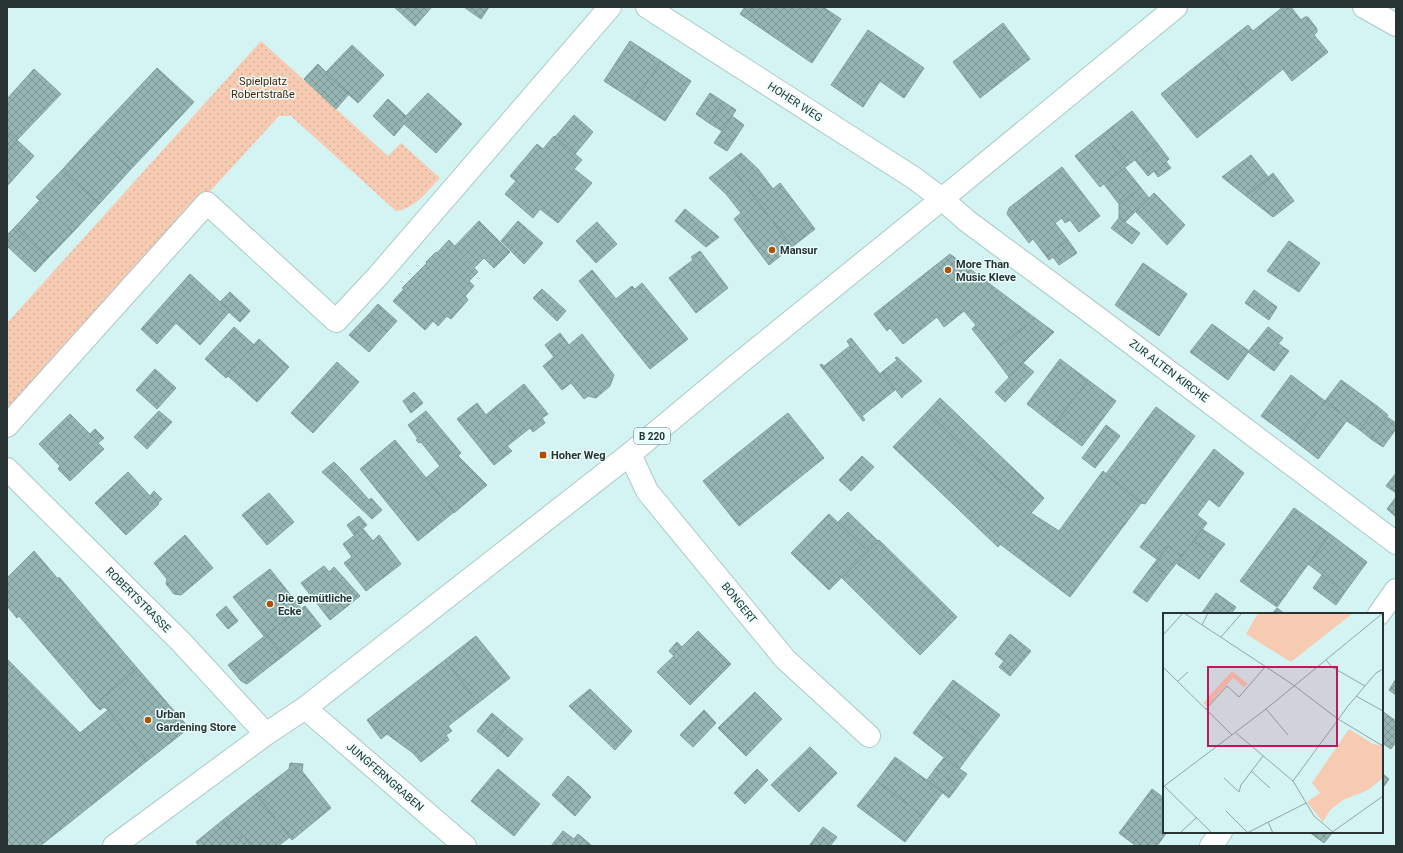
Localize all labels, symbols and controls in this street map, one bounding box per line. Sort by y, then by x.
park label: Spielplatz Robertstraße [231,75,295,101]
street label: HOHER WEG [765,80,825,124]
place label: Mansur [780,244,818,257]
marker: Mansur [767,245,777,255]
place label: More Than Music Kleve [956,258,1016,284]
marker: More Than Music Kleve [943,265,953,275]
street label: ZUR ALTEN KIRCHE [1127,337,1211,405]
road number: B 220 [634,428,670,444]
place label: Hoher Weg [551,449,606,462]
marker: Hoher Weg [538,450,548,460]
street label: ROBERTSTRASSE [103,565,173,635]
street label: BONGERT [719,580,760,626]
place label: Die gemütliche Ecke [278,592,352,618]
marker: Die gemütliche Ecke [265,599,275,609]
inset map [1163,613,1383,833]
place label: Urban Gardening Store [156,708,236,734]
marker: Urban Gardening Store [143,715,153,725]
street label: JUNGFERNGRABEN [344,740,426,814]

